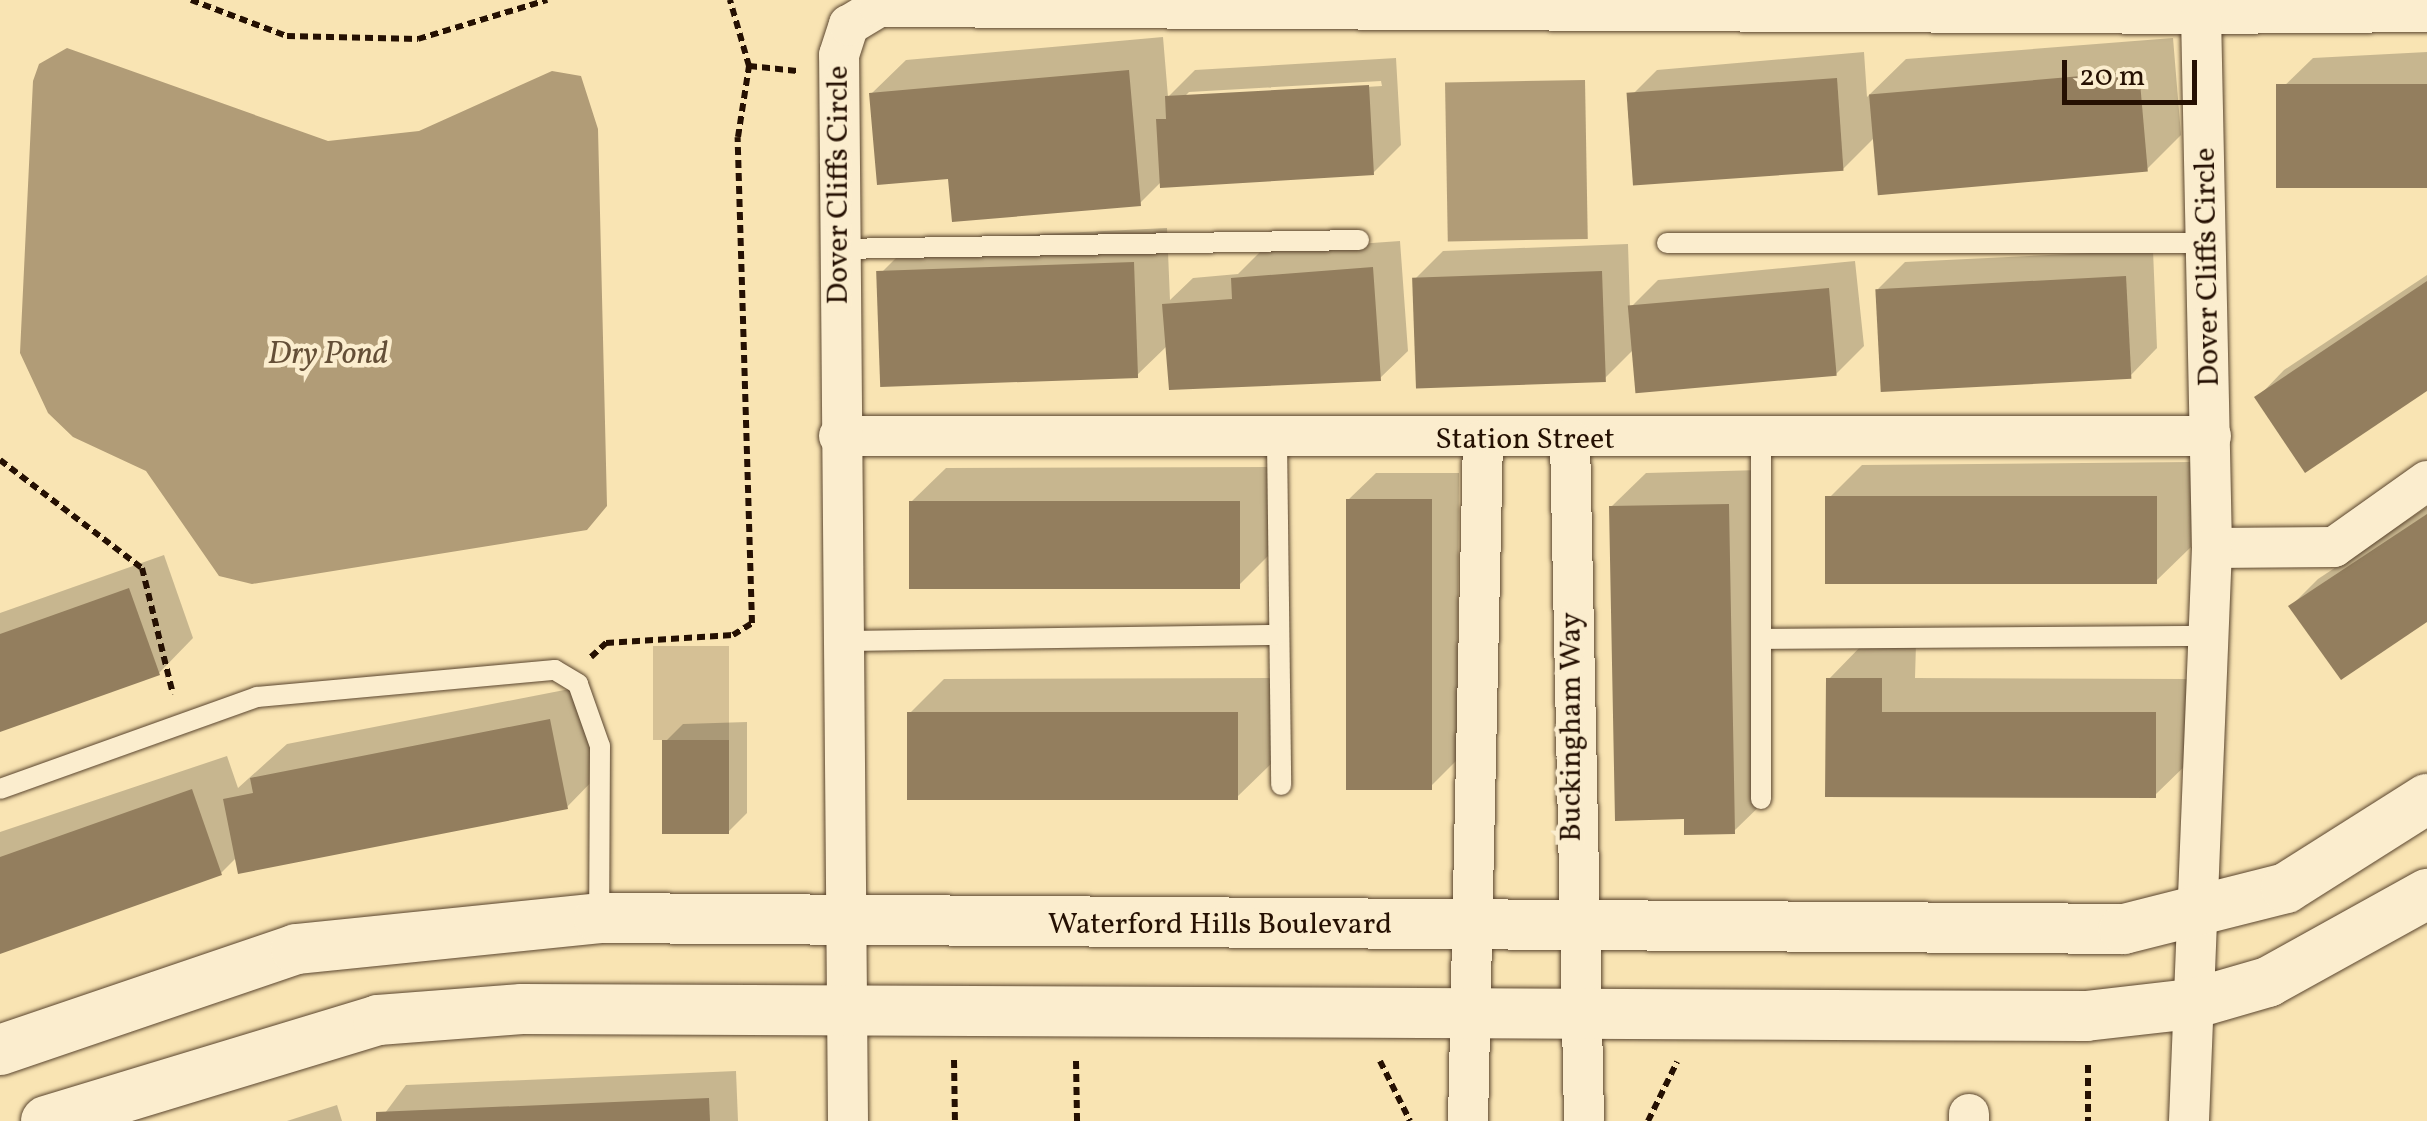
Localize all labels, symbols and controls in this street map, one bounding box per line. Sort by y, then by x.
scale bar [2067,40,2202,102]
text: 20 m [2079,56,2145,98]
street label: Dover Cliffs Circle [821,65,857,305]
street label: Dover Cliffs Circle [2188,147,2228,387]
water label: Dry Pond [268,336,388,374]
street label: Station Street [1435,422,1615,458]
street label: Buckingham Way [1554,612,1590,842]
street label: Waterford Hills Boulevard [1048,907,1392,943]

